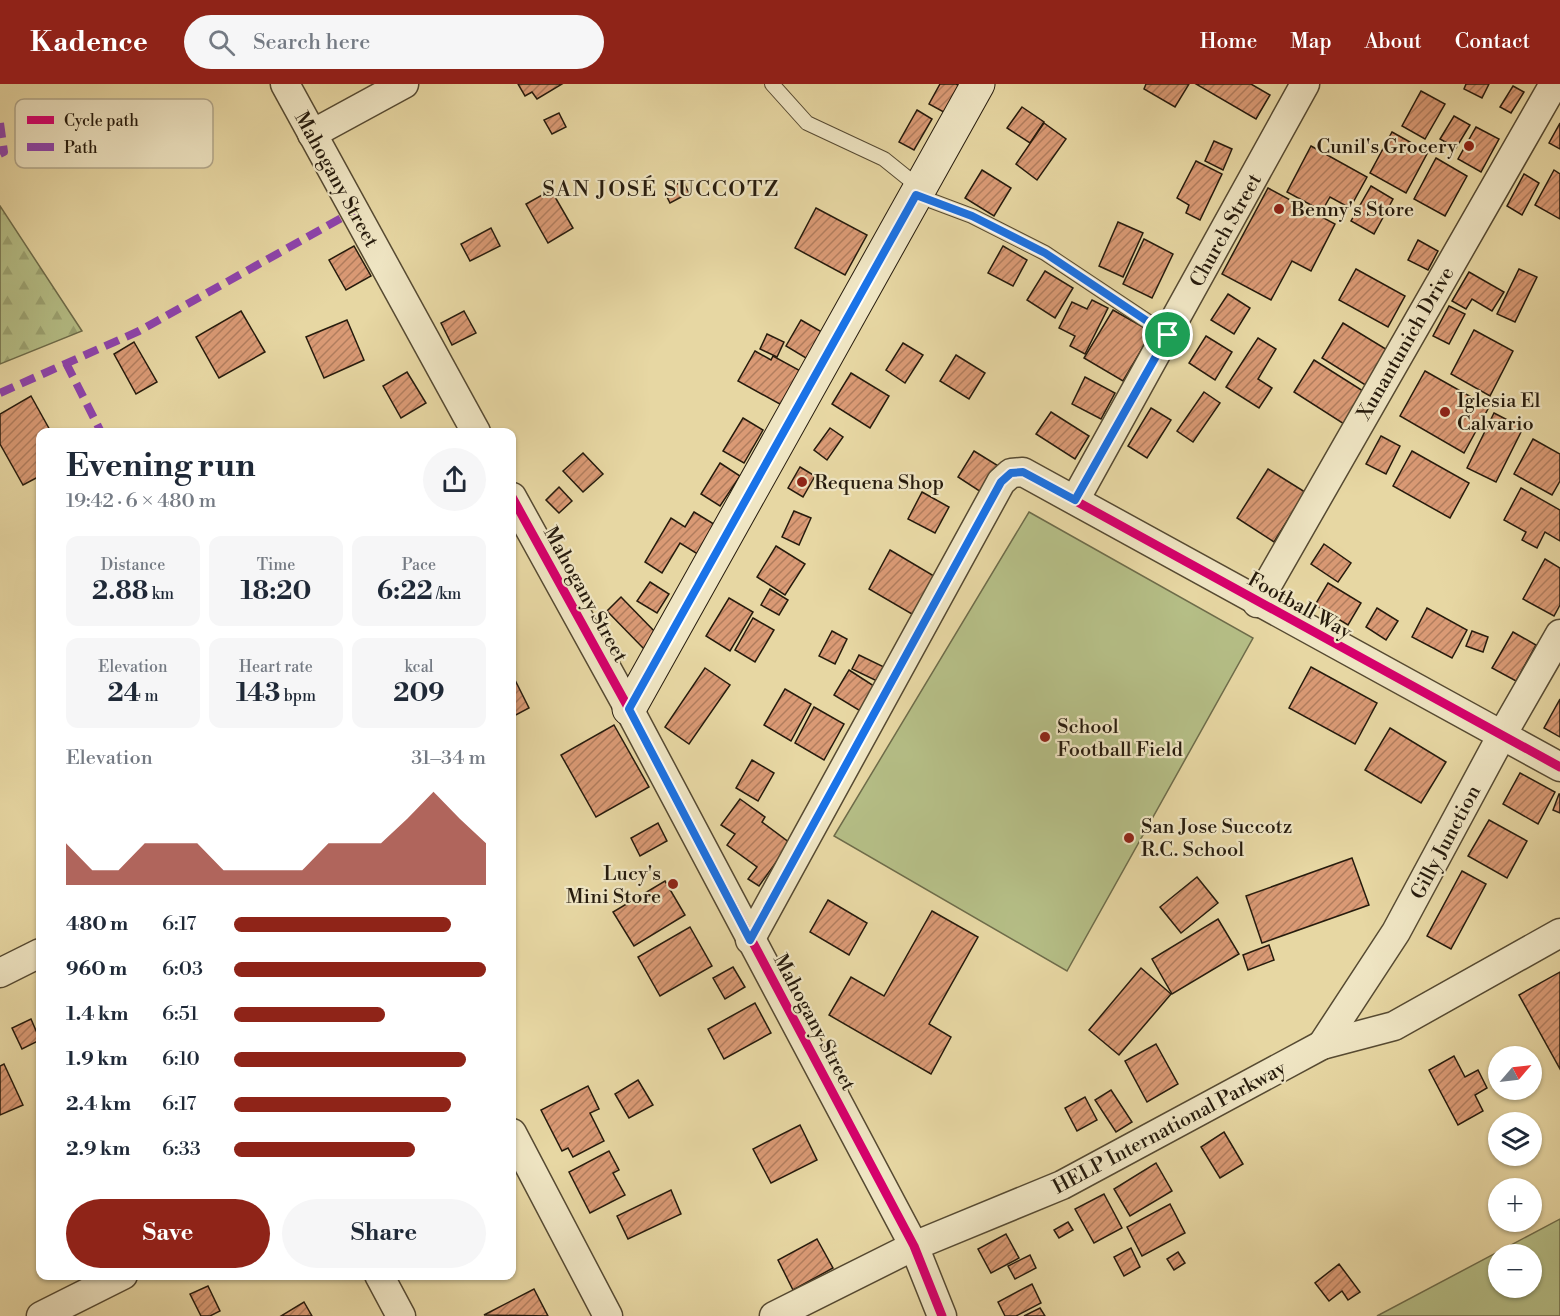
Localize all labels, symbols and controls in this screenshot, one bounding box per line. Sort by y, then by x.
search box [184,15,604,69]
text: Kadence [30,25,148,60]
icon: search [205,26,238,59]
text: Search here [253,29,370,56]
text: Home [1200,29,1257,55]
text: Map [1290,29,1332,55]
text: About [1365,29,1422,55]
text: Contact [1455,29,1530,55]
legend [15,99,213,168]
street label: Mahogany Street [288,107,383,252]
text: Cycle path [64,111,139,131]
place label: Cunil's Grocery [1316,135,1457,160]
text: Path [64,138,98,158]
marker: Cunil's Grocery [1462,139,1476,153]
street label: Church Street [1185,170,1268,292]
district label: SAN JOSÉ SUCCOTZ [542,175,780,203]
place label: Benny's Store [1290,198,1414,223]
marker: Benny's Store [1272,202,1286,216]
street label: Xunantunich Drive [1352,263,1460,426]
pin [1142,309,1193,360]
icon: arrive [1151,318,1184,351]
place label: Iglesia El Calvario [1457,389,1540,437]
marker: Iglesia El Calvario [1438,405,1452,419]
text: Evening run [66,446,255,487]
button: share [423,448,486,511]
place label: Requena Shop [814,471,944,496]
marker: Requena Shop [795,475,809,489]
text: 19:42 · 6 × 480 m [66,489,216,514]
street label: Mahogany Street [537,522,632,667]
text: Distance [101,555,165,575]
text: Time [257,555,295,575]
text: Pace [402,555,436,575]
street label: Football Way [1243,567,1356,645]
text: 2.88 [92,575,148,607]
text: 18:20 [241,575,311,607]
text: 6:22 [377,575,433,607]
text: km [148,584,174,604]
text: /km [433,584,461,604]
text: Elevation [98,657,168,677]
text: Heart rate [239,657,313,677]
text: kcal [404,657,434,677]
text: 24 [107,677,141,709]
text: 143 [236,677,280,709]
text: 209 [393,677,445,709]
text: m [141,686,159,706]
text: bpm [280,686,316,706]
place label: School Football Field [1057,715,1183,763]
marker: School Football Field [1038,730,1052,744]
text: Elevation [66,746,153,771]
text: 31–34 m [411,746,486,771]
street label: Gilly Junction [1406,781,1487,904]
place label: San Jose Succotz R.C. School [1141,815,1292,863]
marker: San Jose Succotz R.C. School [1122,831,1136,845]
place label: Lucy's Mini Store [566,862,661,910]
marker: Lucy's Mini Store [666,877,680,891]
text: 480 m [66,912,128,937]
text: 6:17 [162,912,196,937]
street label: Mahogany Street [767,950,860,1095]
text: 960 m [66,957,127,982]
text: 6:03 [162,957,203,982]
text: 1.4 km [66,1002,128,1027]
text: 6:51 [162,1002,198,1027]
north arrow [1488,1046,1542,1100]
map controls [1488,1046,1542,1298]
text: 1.9 km [66,1047,128,1072]
text: 6:10 [162,1047,200,1072]
street label: HELP International Parkway [1049,1056,1291,1201]
text: 2.4 km [66,1092,131,1117]
text: 6:17 [162,1092,196,1117]
button: layers [1488,1112,1542,1166]
text: 2.9 km [66,1137,130,1162]
text: 6:33 [162,1137,201,1162]
button: + [1488,1178,1542,1232]
button: Save [66,1199,270,1268]
button: Share [282,1199,486,1268]
button: − [1488,1244,1542,1298]

